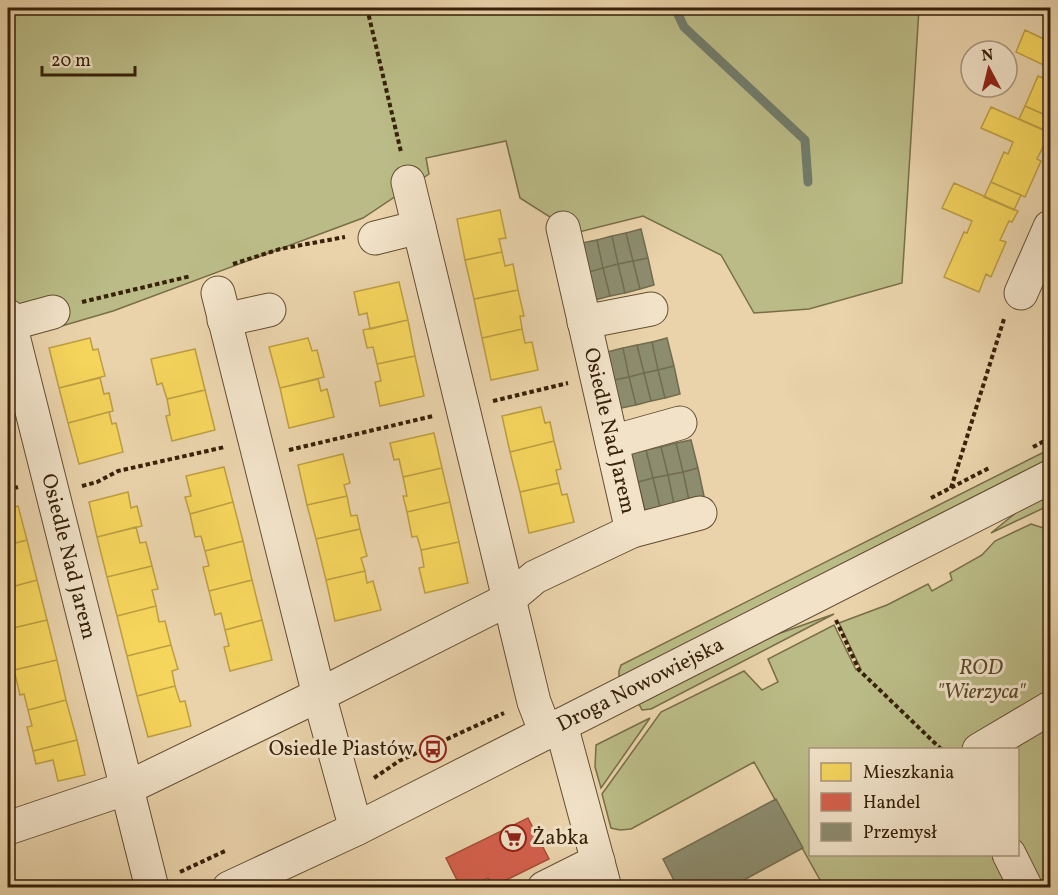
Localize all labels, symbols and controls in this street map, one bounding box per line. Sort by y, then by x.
scale bar [42,39,135,77]
north arrow [959,39,1019,99]
text: N [980,44,995,68]
text: 20 m [51,49,91,74]
street label: Osiedle Nad Jarem [576,345,642,517]
street label: Osiedle Nad Jarem [34,471,103,642]
street label: Droga Nowowiejska [552,630,729,739]
park label: ROD "Wierzyca" [937,654,1026,707]
bus stop icon: Osiedle Piastów [418,734,448,764]
place label: Osiedle Piastów [269,735,414,764]
legend [809,748,1019,856]
text: Mieszkania [863,761,954,786]
text: Handel [863,791,920,816]
text: Przemysł [863,821,937,846]
supermarket icon: Żabka [498,823,528,853]
place label: Żabka [532,824,589,853]

